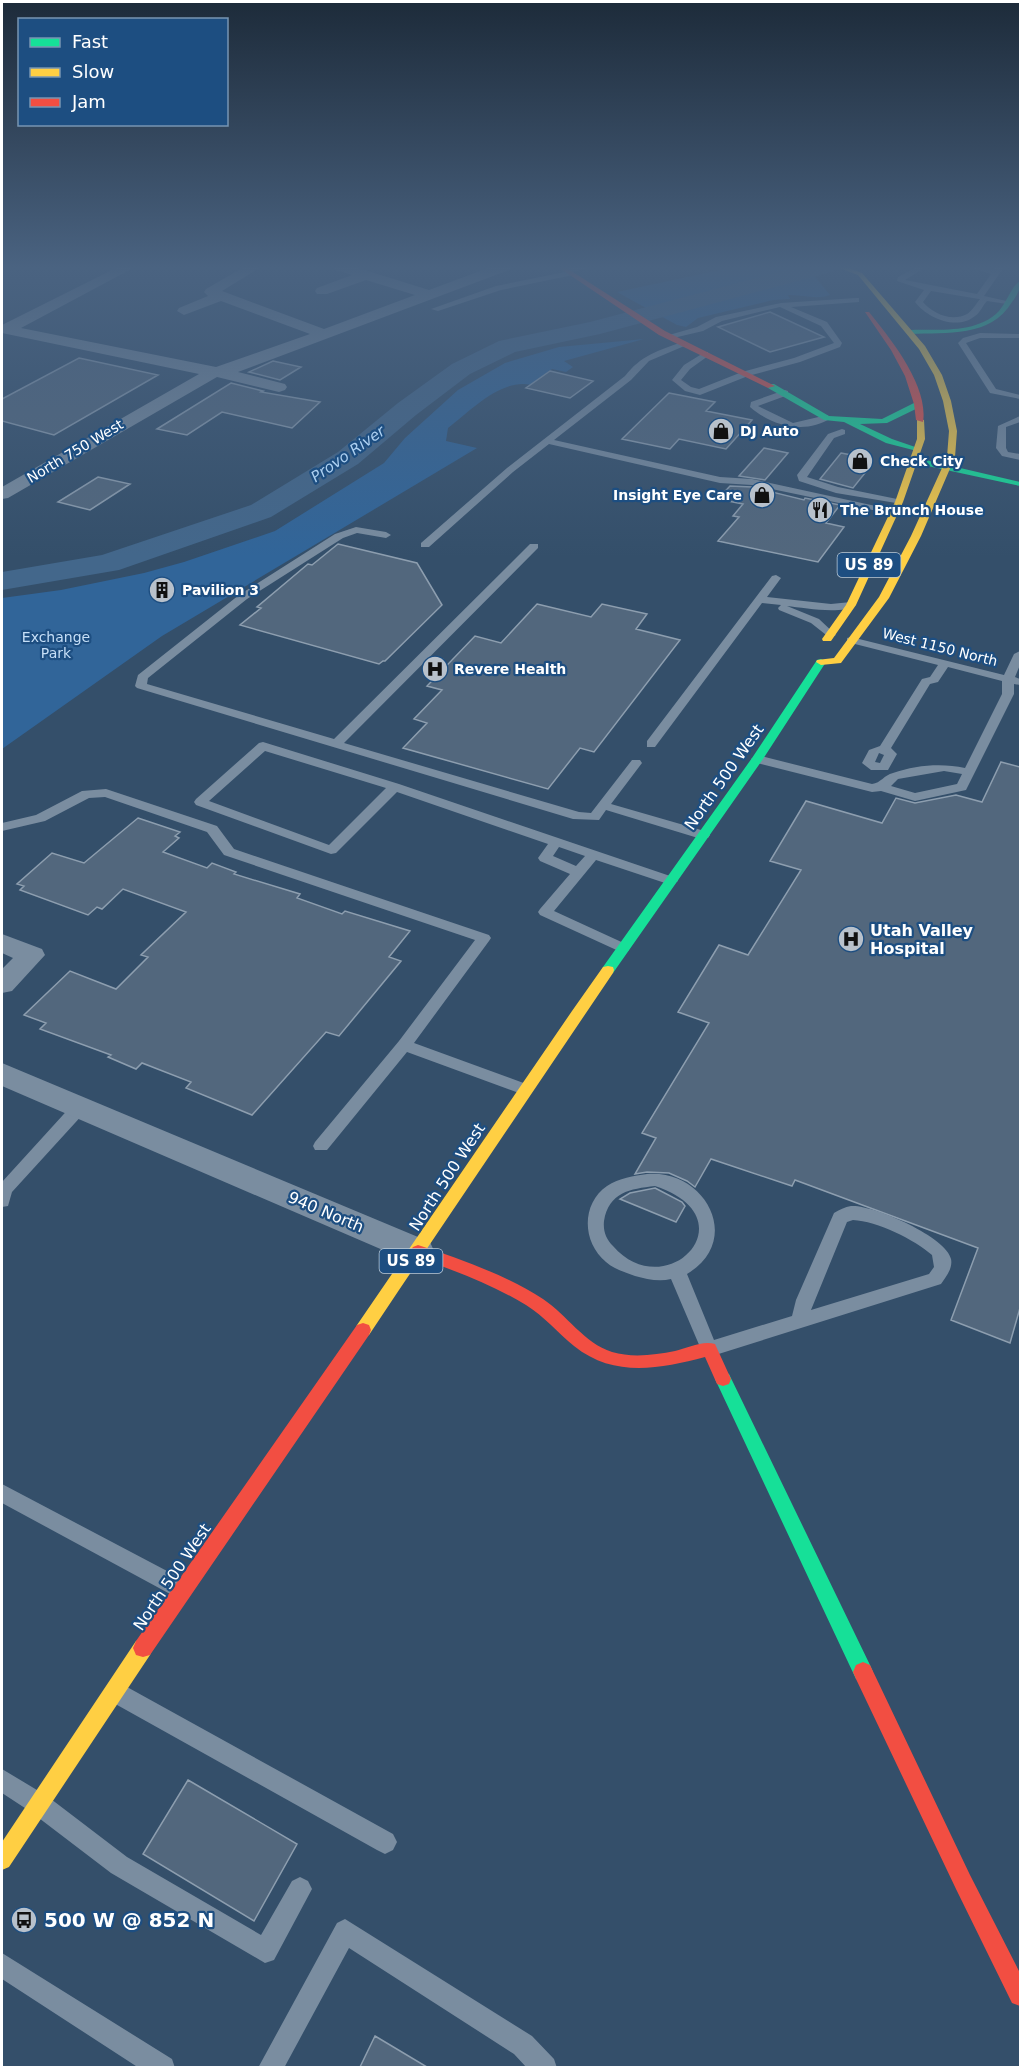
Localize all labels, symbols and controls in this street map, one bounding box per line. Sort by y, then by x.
legend [18,18,228,126]
text: Fast [72,31,108,52]
text: Slow [72,61,114,82]
text: Jam [71,91,106,112]
street label: North 750 West [24,416,126,486]
shop icon: DJ Auto [706,416,736,446]
water label: Provo River [308,421,389,486]
place label: DJ Auto [740,423,799,439]
shop icon: Check City [845,446,875,476]
place label: Check City [880,453,963,469]
shop icon: Insight Eye Care [747,480,777,510]
place label: Insight Eye Care [613,487,742,503]
restaurant icon: The Brunch House [805,495,835,525]
place label: The Brunch House [840,502,984,518]
road number: US 89 [838,553,900,577]
building icon: Pavilion 3 [147,575,177,605]
place label: Pavilion 3 [182,582,259,598]
street label: West 1150 North [881,625,999,669]
park label: Exchange Park [22,629,90,661]
hospital icon: Revere Health [420,654,450,684]
place label: Revere Health [454,661,566,677]
street label: North 500 West [680,720,768,834]
place label: Utah Valley Hospital [870,921,974,958]
hospital icon: Utah Valley Hospital [836,924,866,954]
street label: North 500 West [405,1119,489,1235]
street label: 940 North [285,1188,367,1236]
road number: US 89 [380,1249,442,1273]
street label: North 500 West [129,1520,215,1634]
bus stop icon: 500 W @ 852 N [9,1905,39,1935]
place label: 500 W @ 852 N [44,1908,214,1932]

